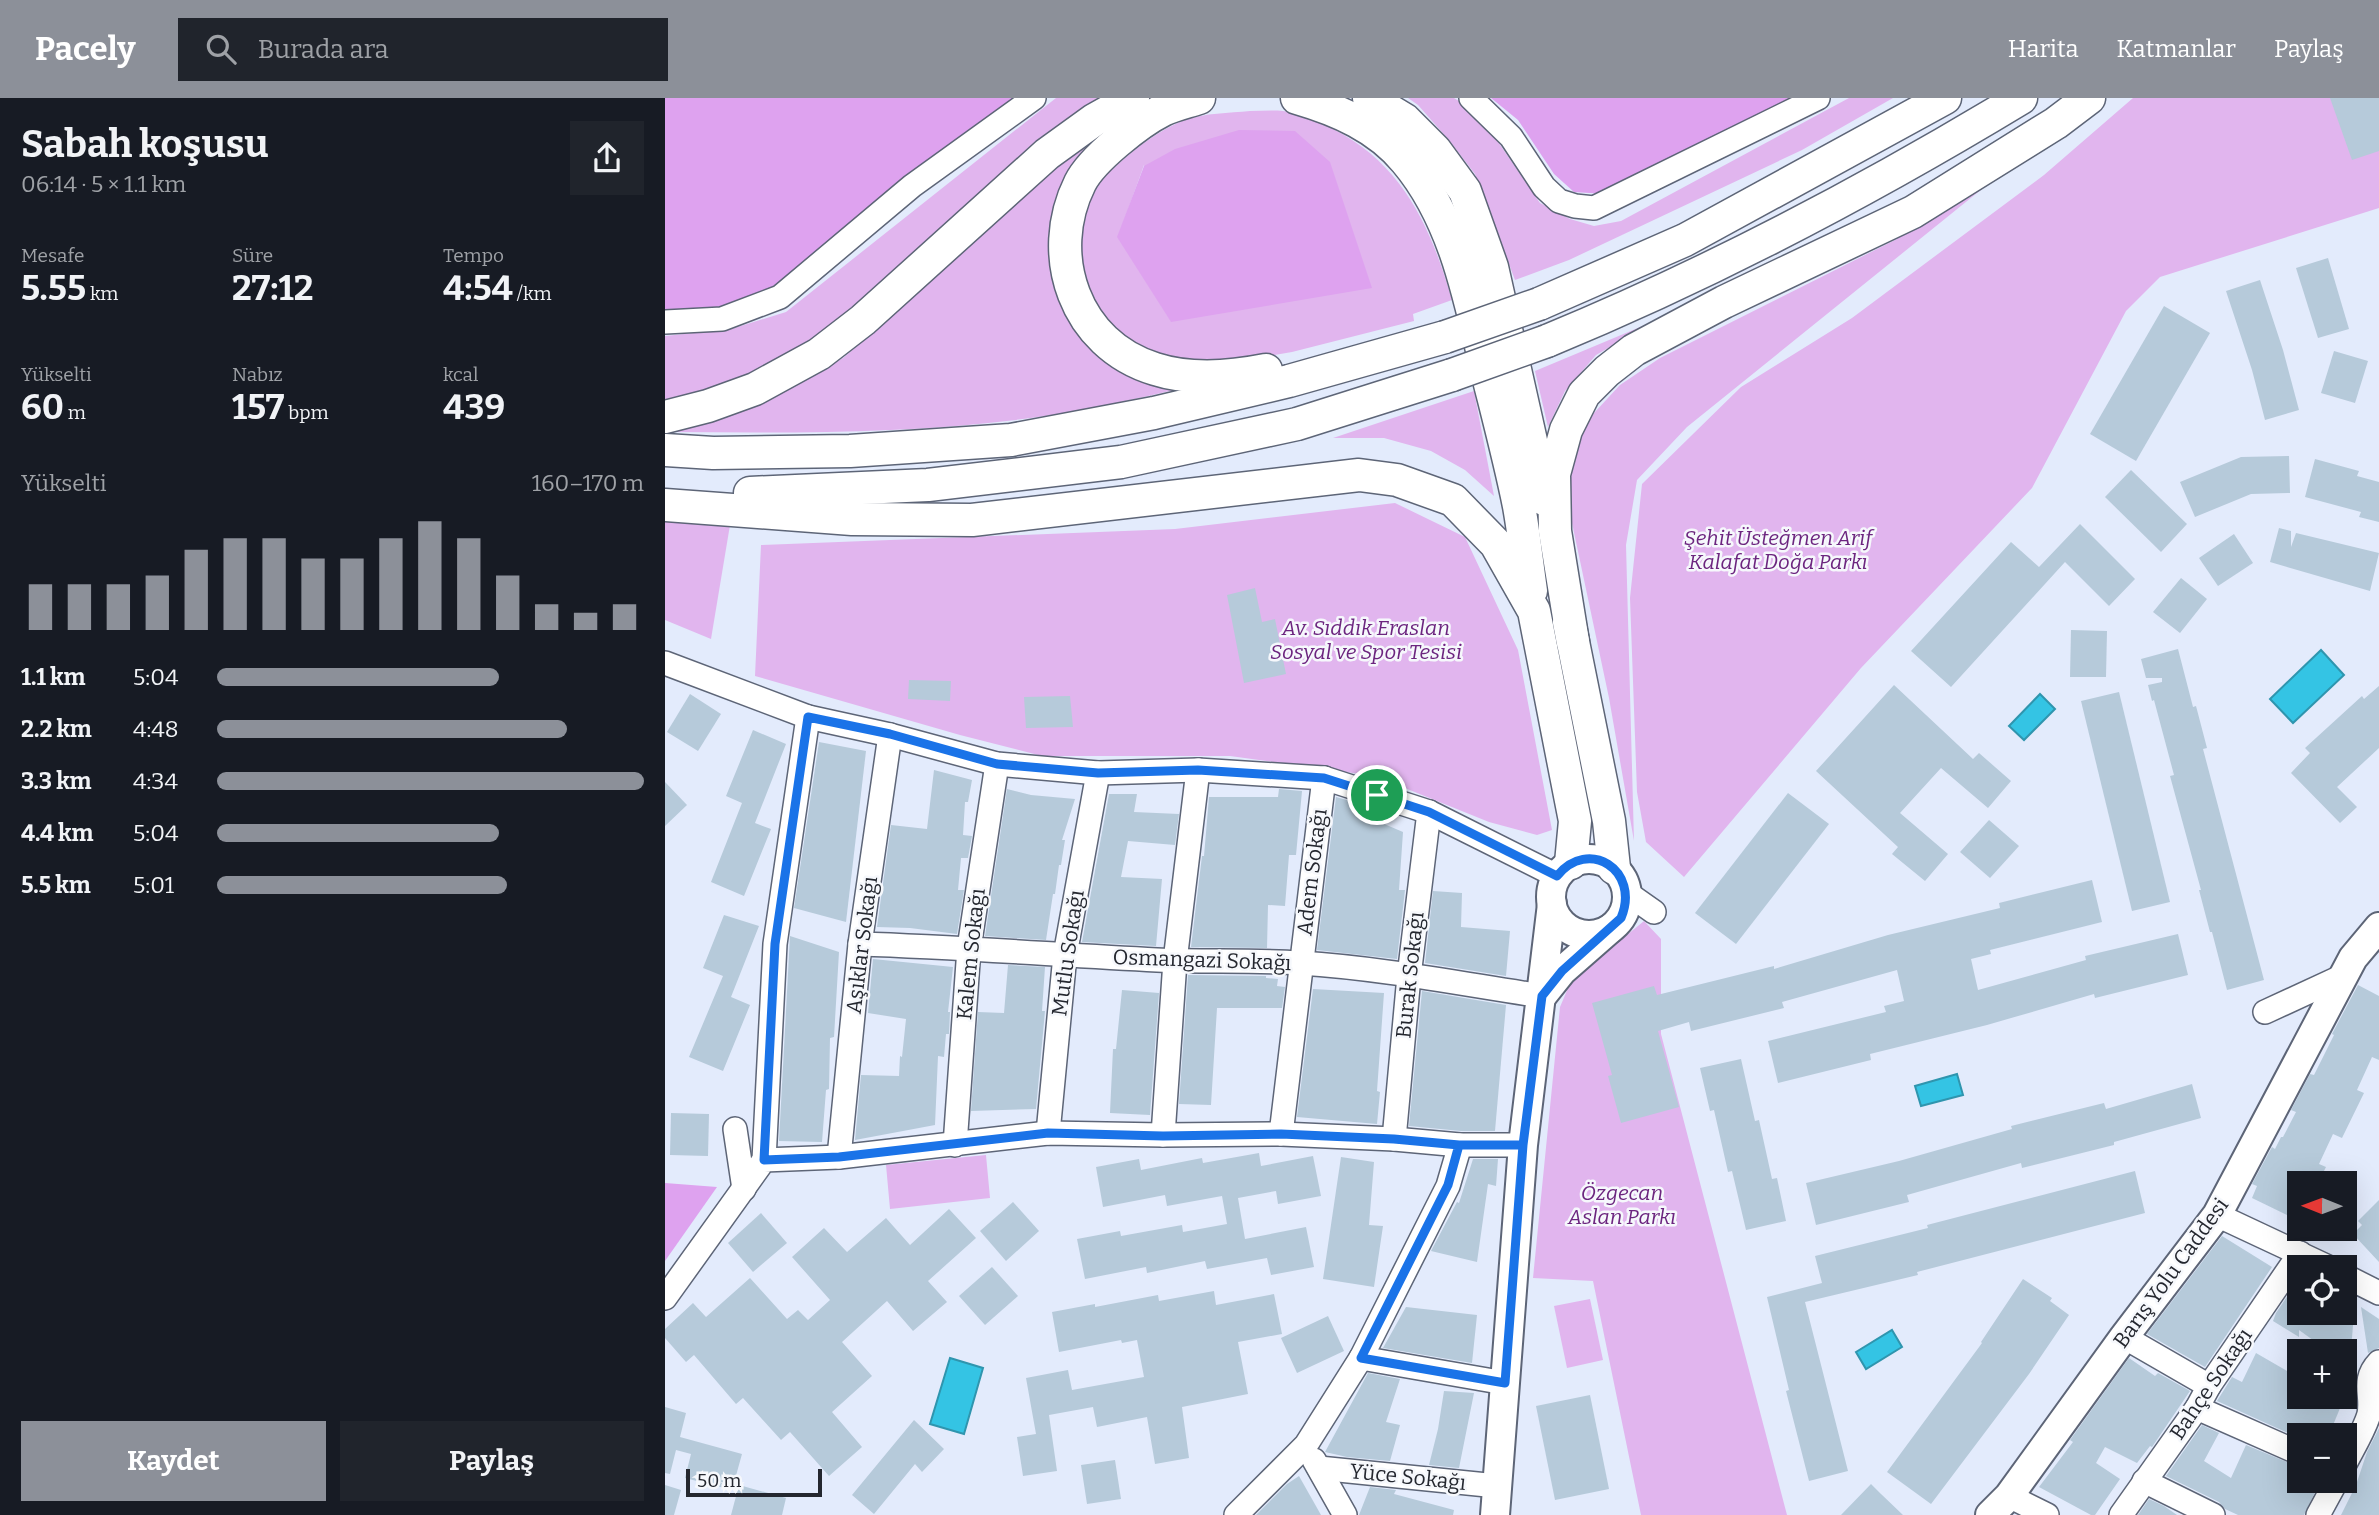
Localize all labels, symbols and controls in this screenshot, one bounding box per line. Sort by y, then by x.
search box [178,18,668,81]
text: Pacely [35,29,136,69]
icon: search [202,30,240,68]
text: Burada ara [258,34,389,65]
text: Harita [2008,35,2079,63]
text: Katmanlar [2117,35,2236,63]
text: Paylaş [2274,35,2344,63]
text: Sabah koşusu [21,121,268,167]
button: share [570,121,644,195]
text: 06:14 · 5 × 1.1 km [21,170,186,198]
text: Mesafe [21,244,84,267]
text: Süre [232,244,273,267]
text: Tempo [443,244,504,267]
text: 5.55 [21,267,86,309]
text: 27:12 [232,267,313,309]
text: 4:54 [443,267,513,309]
text: km [86,282,118,305]
text: /km [513,282,552,305]
text: Yükselti [21,363,92,386]
text: Nabız [232,363,283,386]
text: kcal [443,363,478,386]
text: 60 [21,386,64,428]
text: 157 [232,386,284,428]
text: 439 [443,386,505,428]
text: m [64,401,86,424]
text: bpm [284,401,329,424]
text: Yükselti [21,469,107,497]
text: 160–170 m [532,469,644,497]
park label: Şehit Üsteğmen Arif Kalafat Doğa Parkı [1684,525,1875,575]
park label: Av. Sıddık Eraslan Sosyal ve Spor Tesisi [1270,615,1462,665]
text: 1.1 km [21,663,85,691]
text: 5:04 [133,663,178,691]
text: 2.2 km [21,715,92,743]
text: 4:48 [133,715,179,743]
pin [1347,765,1407,825]
text: 3.3 km [21,767,91,795]
text: 4:34 [133,767,178,795]
icon: arrive [1358,776,1396,814]
street label: Adem Sokağı [1291,807,1333,937]
text: 4.4 km [21,819,93,847]
text: 5:04 [133,819,178,847]
text: 5.5 km [21,871,91,899]
text: 5:01 [133,871,174,899]
street label: Aşıklar Sokağı [841,875,883,1015]
street label: Kalem Sokağı [951,887,991,1021]
street label: Mutlu Sokağı [1046,888,1090,1018]
street label: Burak Sokağı [1390,910,1430,1040]
street label: Osmangazi Sokağı [1112,944,1292,976]
north arrow [2287,1171,2357,1241]
map controls [2287,1171,2357,1493]
park label: Özgecan Aslan Parkı [1567,1180,1676,1230]
street label: Barış Yolu Caddesi [2108,1193,2234,1353]
button: locate [2287,1255,2357,1325]
street label: Bahçe Sokağı [2164,1323,2258,1445]
button: + [2287,1339,2357,1409]
button: Kaydet [21,1421,326,1501]
button: Paylaş [340,1421,644,1501]
button: − [2287,1423,2357,1493]
street label: Yüce Sokağı [1349,1458,1467,1496]
scale bar [686,1466,823,1498]
text: 50 m [697,1469,741,1492]

